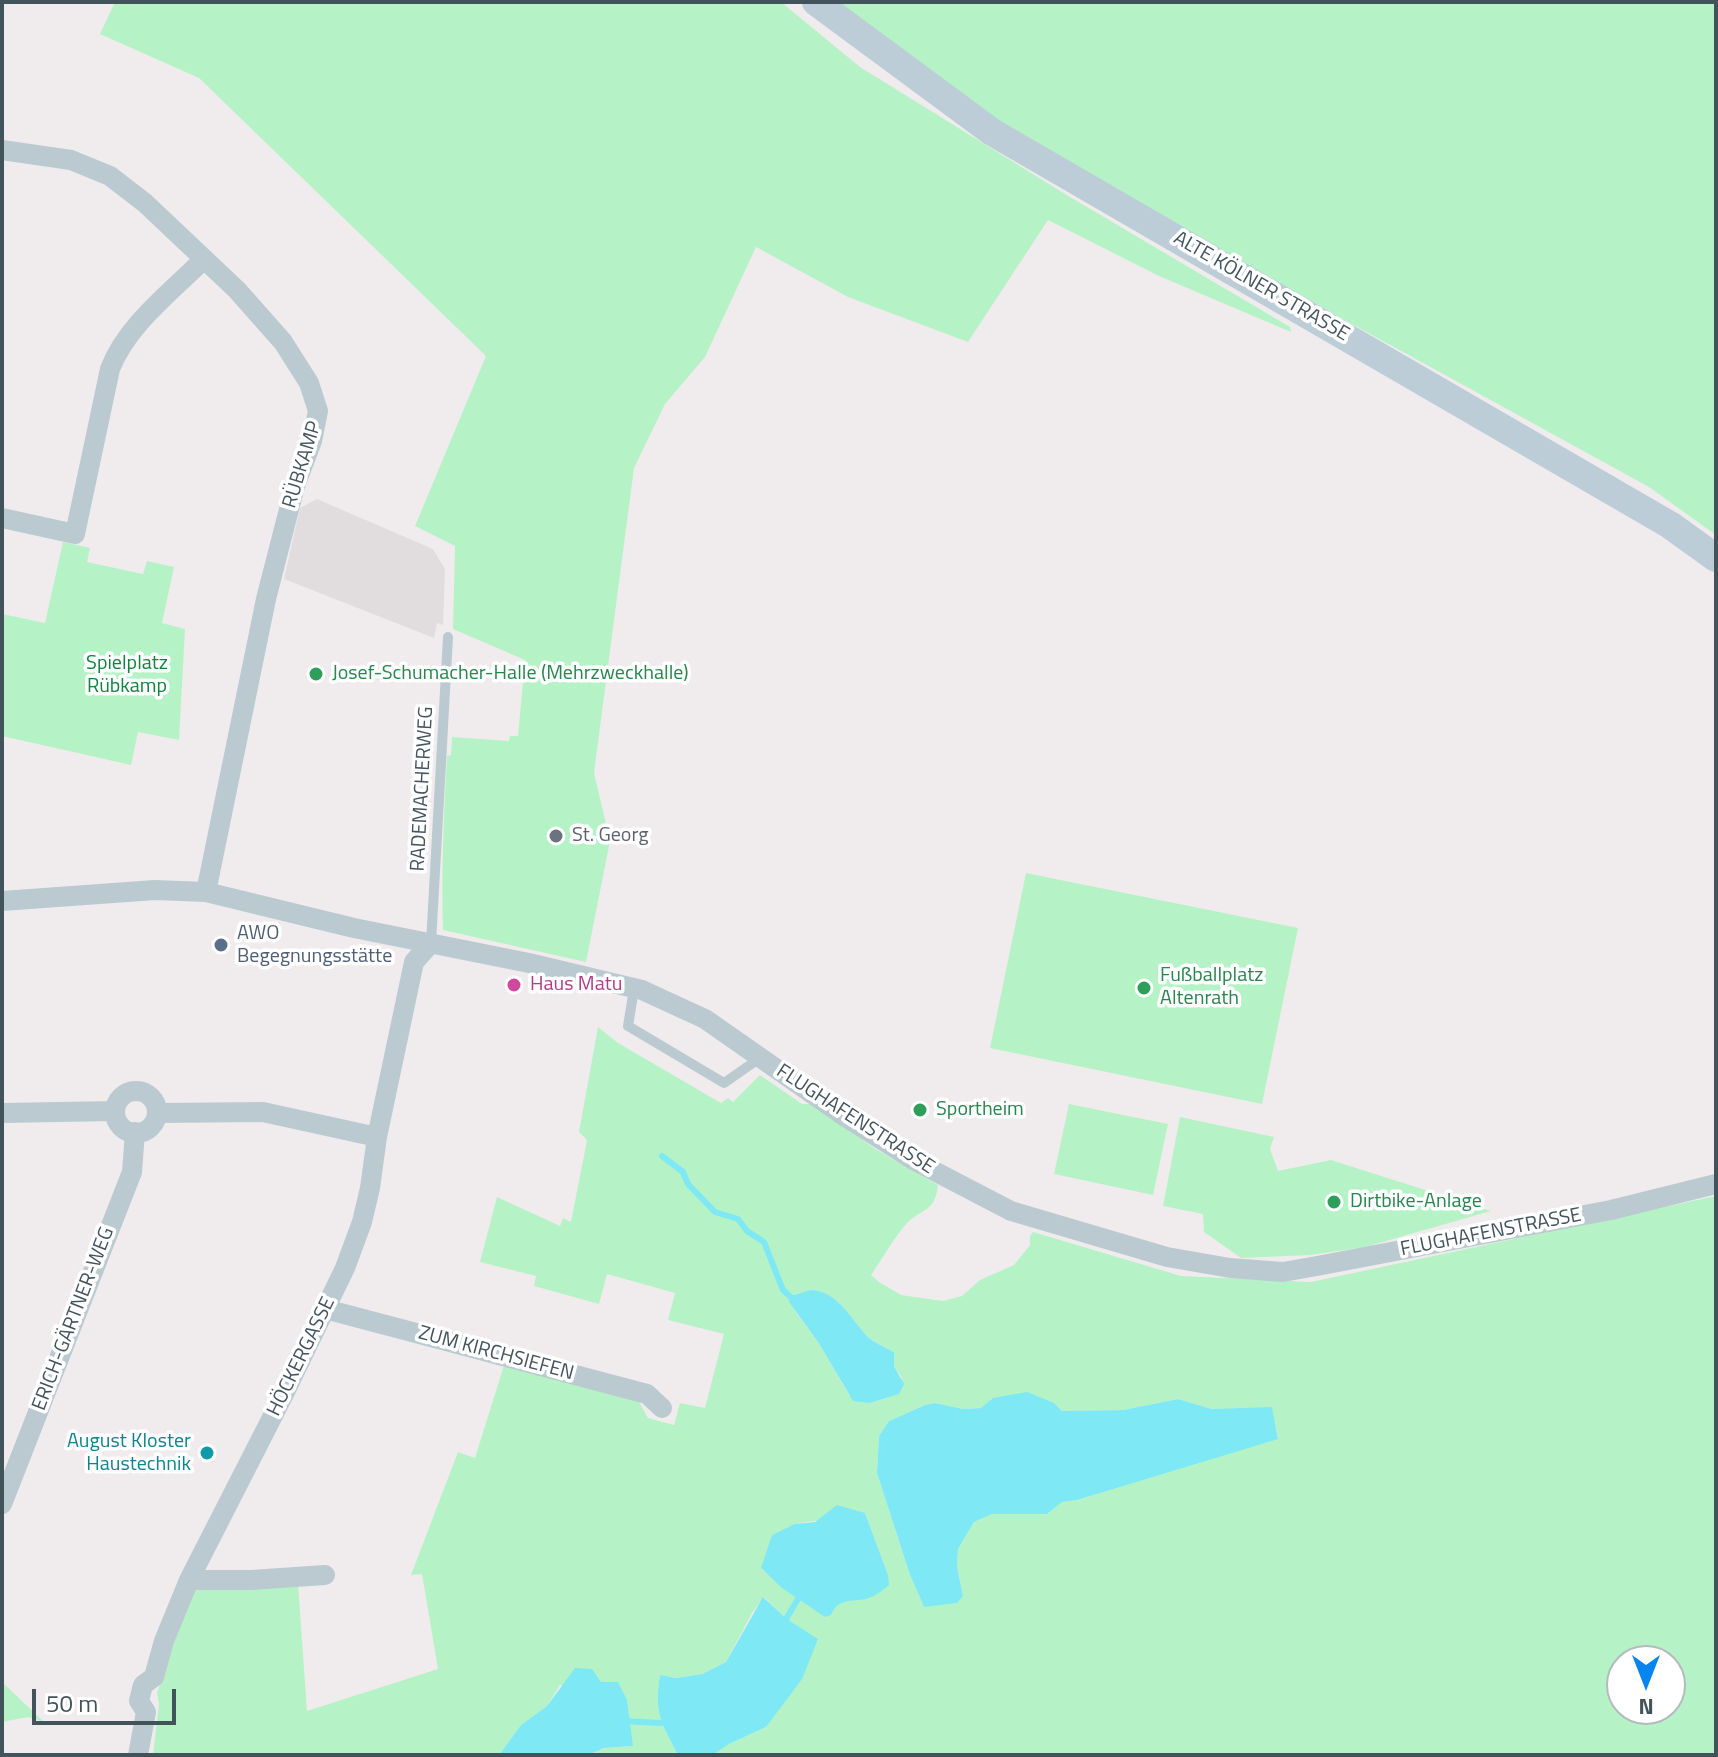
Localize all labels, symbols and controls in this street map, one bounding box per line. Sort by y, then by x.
street label: ALTE KÖLNER STRASSE [1169,227,1353,347]
street label: RÜBKAMP [278,419,328,511]
park label: Spielplatz Rübkamp [86,652,168,699]
place label: Josef-Schumacher-Halle (Mehrzweckhalle) [332,662,689,686]
marker: Josef-Schumacher-Halle (Mehrzweckhalle) [307,665,325,683]
street label: RADEMACHERWEG [407,706,439,872]
place label: St. Georg [572,824,648,848]
marker: St. Georg [547,827,565,845]
place label: AWO Begegnungsstätte [237,922,392,969]
marker: AWO Begegnungsstätte [212,936,230,954]
place label: Fußballplatz Altenrath [1160,964,1263,1011]
place label: Haus Matu [530,973,622,997]
marker: Haus Matu [505,976,523,994]
marker: Fußballplatz Altenrath [1135,979,1153,997]
street label: FLUGHAFENSTRASSE [771,1060,939,1180]
place label: Sportheim [936,1098,1024,1122]
marker: Sportheim [911,1101,929,1119]
place label: Dirtbike-Anlage [1350,1190,1482,1214]
marker: Dirtbike-Anlage [1325,1193,1343,1211]
street label: FLUGHAFENSTRASSE [1399,1204,1583,1262]
street label: ERICH-GÄRTNER-WEG [28,1224,120,1414]
street label: HÖCKERGASSE [263,1294,341,1420]
street label: ZUM KIRCHSIEFEN [416,1322,576,1386]
place label: August Kloster Haustechnik [67,1430,191,1477]
marker: August Kloster Haustechnik [198,1444,216,1462]
north arrow [1606,1645,1686,1725]
scale bar [36,1673,180,1723]
text: 50 m [46,1685,98,1721]
text: N [1638,1690,1654,1724]

